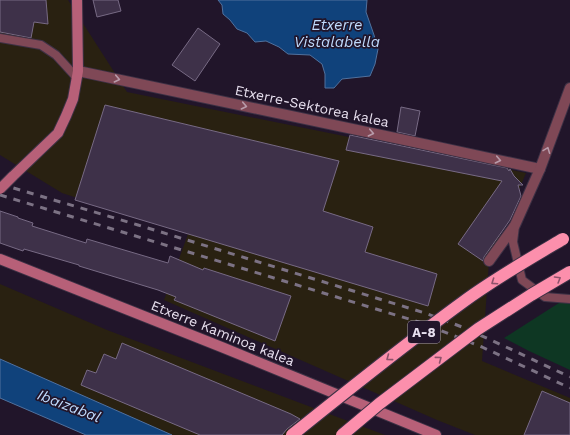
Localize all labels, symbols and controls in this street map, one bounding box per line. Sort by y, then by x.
water label: Etxerre Vistalabella [294,16,380,51]
one-way arrow [114,75,120,83]
street label: Etxerre-Sektorea kalea [234,82,391,130]
one-way arrow [241,101,247,109]
one-way arrow [368,128,374,136]
one-way arrow [542,147,550,154]
one-way arrow [495,156,501,164]
one-way arrow [491,277,498,284]
one-way arrow [554,277,561,284]
street label: Etxerre Kaminoa kalea [149,297,297,369]
road number: A-8 [408,321,440,343]
one-way arrow [386,354,393,361]
one-way arrow [434,357,441,364]
water label: Ibaizabal [35,386,104,426]

